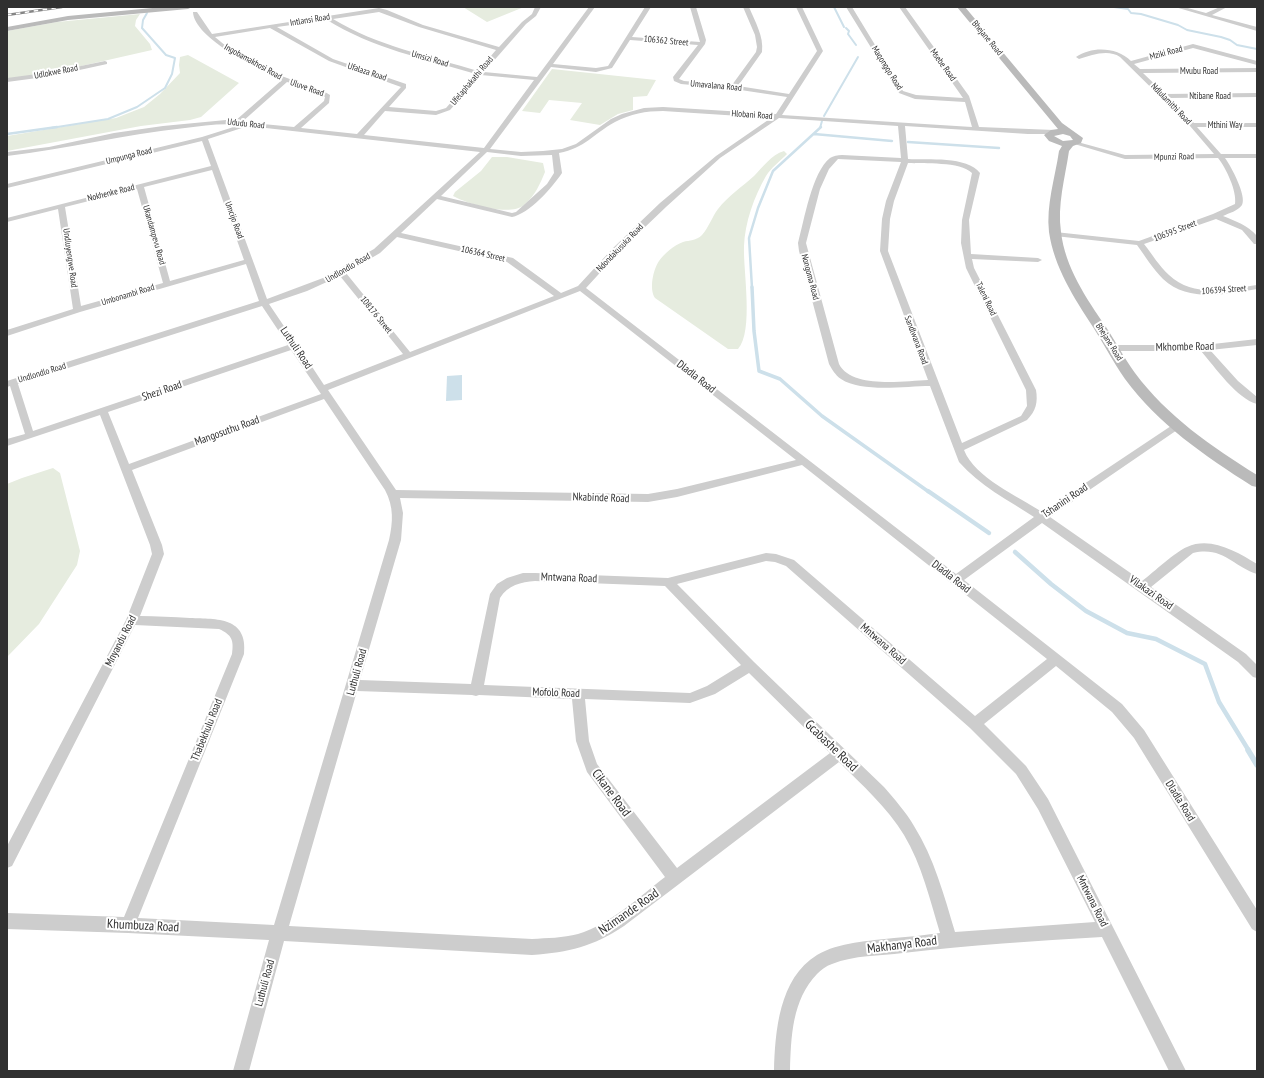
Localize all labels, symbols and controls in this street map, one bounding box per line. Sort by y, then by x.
street label: Intlansi Road [289,12,331,28]
street label: Bhejane Road [969,18,1005,58]
street label: 106362 Street [643,34,689,48]
street label: Ingobamakhosi Road [222,42,284,82]
street label: Mziki Road [1148,43,1184,63]
street label: Maqongqo Road [869,44,905,92]
street label: Msebe Road [928,47,958,83]
street label: Umsizi Road [410,49,450,69]
street label: Ufelaphakathi Road [448,54,496,108]
street label: Ufalaza Road [346,61,388,83]
street label: Udlokwe Road [33,62,79,82]
street label: Mvubu Road [1180,66,1218,76]
street label: Uluve Road [289,77,325,99]
street label: Umavalana Road [690,78,742,94]
street label: Ndlulamithi Road [1148,81,1194,127]
street label: Ntibane Road [1189,91,1231,101]
street label: Hlobani Road [731,108,773,122]
street label: Ududu Road [227,117,265,131]
street label: Mthini Way [1208,120,1242,130]
street label: Umpunga Road [105,145,153,167]
street label: Mpunzi Road [1154,151,1194,163]
street label: Nokhenke Road [86,182,136,204]
street label: Umcijo Road [222,200,246,240]
street label: Ukandampevu Road [140,204,168,266]
street label: 106395 Street [1152,218,1198,244]
street label: Ndondakusuka Road [594,222,646,274]
street label: Undluyengwe Road [60,228,80,288]
street label: 106364 Street [460,244,506,264]
street label: Undlondlo Road [324,251,372,285]
street label: Nongoma Road [799,253,821,301]
street label: Taleni Road [973,281,999,317]
street label: Umbonambi Road [100,282,156,308]
street label: 106394 Street [1201,283,1247,297]
street label: 108176 Street [358,294,394,336]
street label: Sandlwana Road [902,314,930,366]
street label: Bhejane Road [1093,321,1125,363]
street label: Luthuli Road [277,324,315,372]
street label: Mkhombe Road [1156,340,1214,354]
street label: Dladla Road [674,358,718,396]
street label: Undlondlo Road [17,361,67,385]
street label: Shezi Road [140,378,184,404]
street label: Mangosuthu Road [193,413,261,449]
street label: Tshanini Road [1040,481,1090,521]
street label: Nkabinde Road [572,490,630,506]
street label: Dladla Road [929,558,973,596]
street label: Mntwana Road [541,570,597,586]
street label: Vilakazi Road [1127,573,1175,613]
street label: Mnyandu Road [102,613,140,669]
street label: Mntwana Road [858,621,908,667]
street label: Luthuli Road [344,647,370,697]
street label: Mofolo Road [532,686,580,700]
street label: Thabekhulu Road [189,697,225,763]
street label: Gcabashe Road [801,717,861,775]
street label: Cikane Road [588,766,634,820]
street label: Dladla Road [1162,778,1198,824]
street label: Mntwana Road [1073,873,1111,929]
street label: Nzimande Road [596,886,662,938]
street label: Khumbuza Road [106,916,180,936]
street label: Makhanya Road [866,933,938,957]
street label: Luthuli Road [252,958,278,1008]

